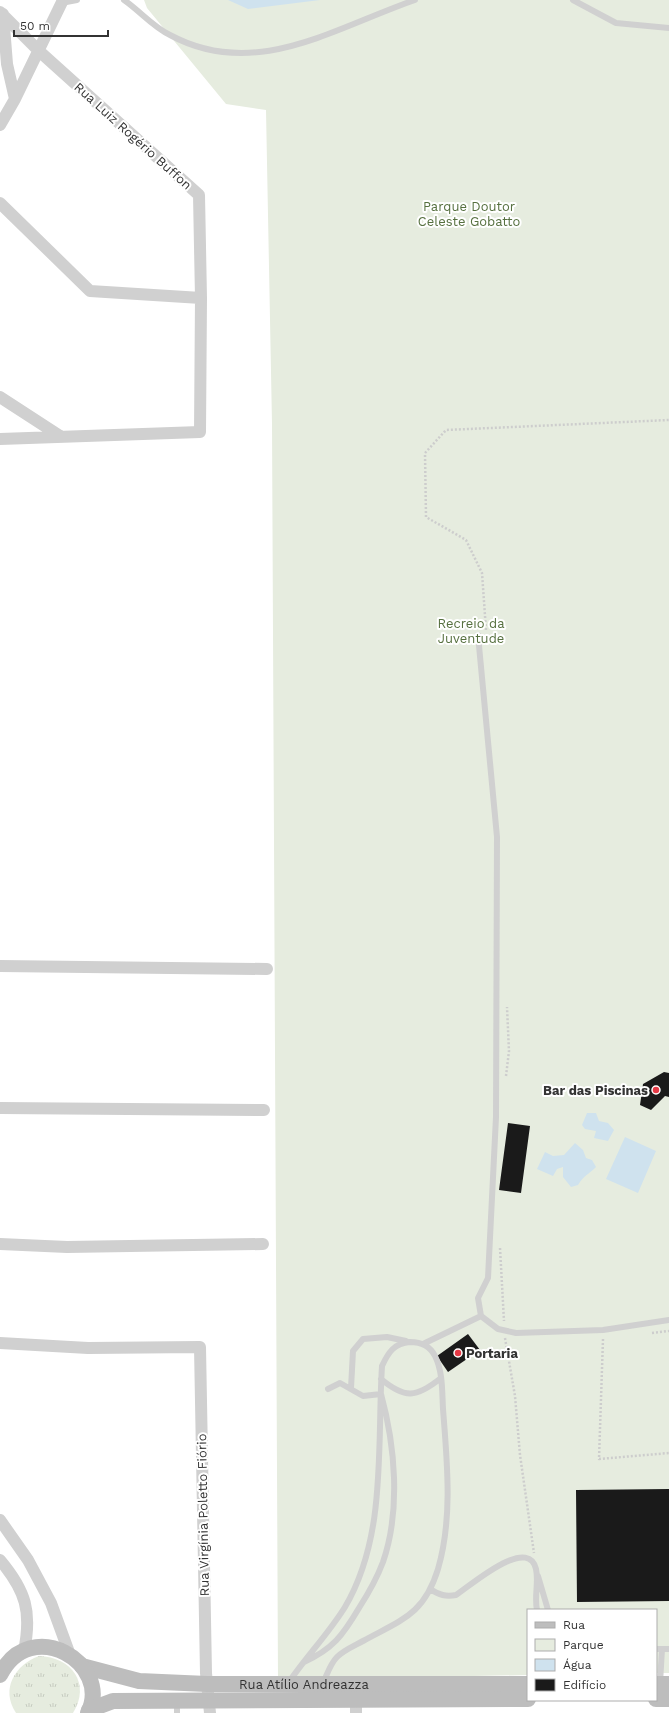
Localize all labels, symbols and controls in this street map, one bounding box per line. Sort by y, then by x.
scale bar [14,12,108,38]
text: 50 m [20,19,50,33]
street label: Rua Luiz Rogério Buffon [71,79,195,193]
park label: Parque Doutor Celeste Gobatto [418,199,520,229]
park label: Recreio da Juventude [437,616,505,646]
place label: Bar das Piscinas [543,1083,648,1098]
marker: Bar das Piscinas [651,1085,661,1095]
place label: Portaria [466,1346,518,1361]
marker: Portaria [453,1348,463,1358]
street label: Rua Virgínia Poletto Fiório [194,1433,212,1596]
legend [527,1609,657,1701]
text: Rua [563,1618,585,1632]
text: Parque [563,1638,604,1652]
text: Água [563,1658,592,1672]
street label: Rua Atílio Andreazza [239,1677,370,1692]
text: Edifício [563,1678,606,1692]

